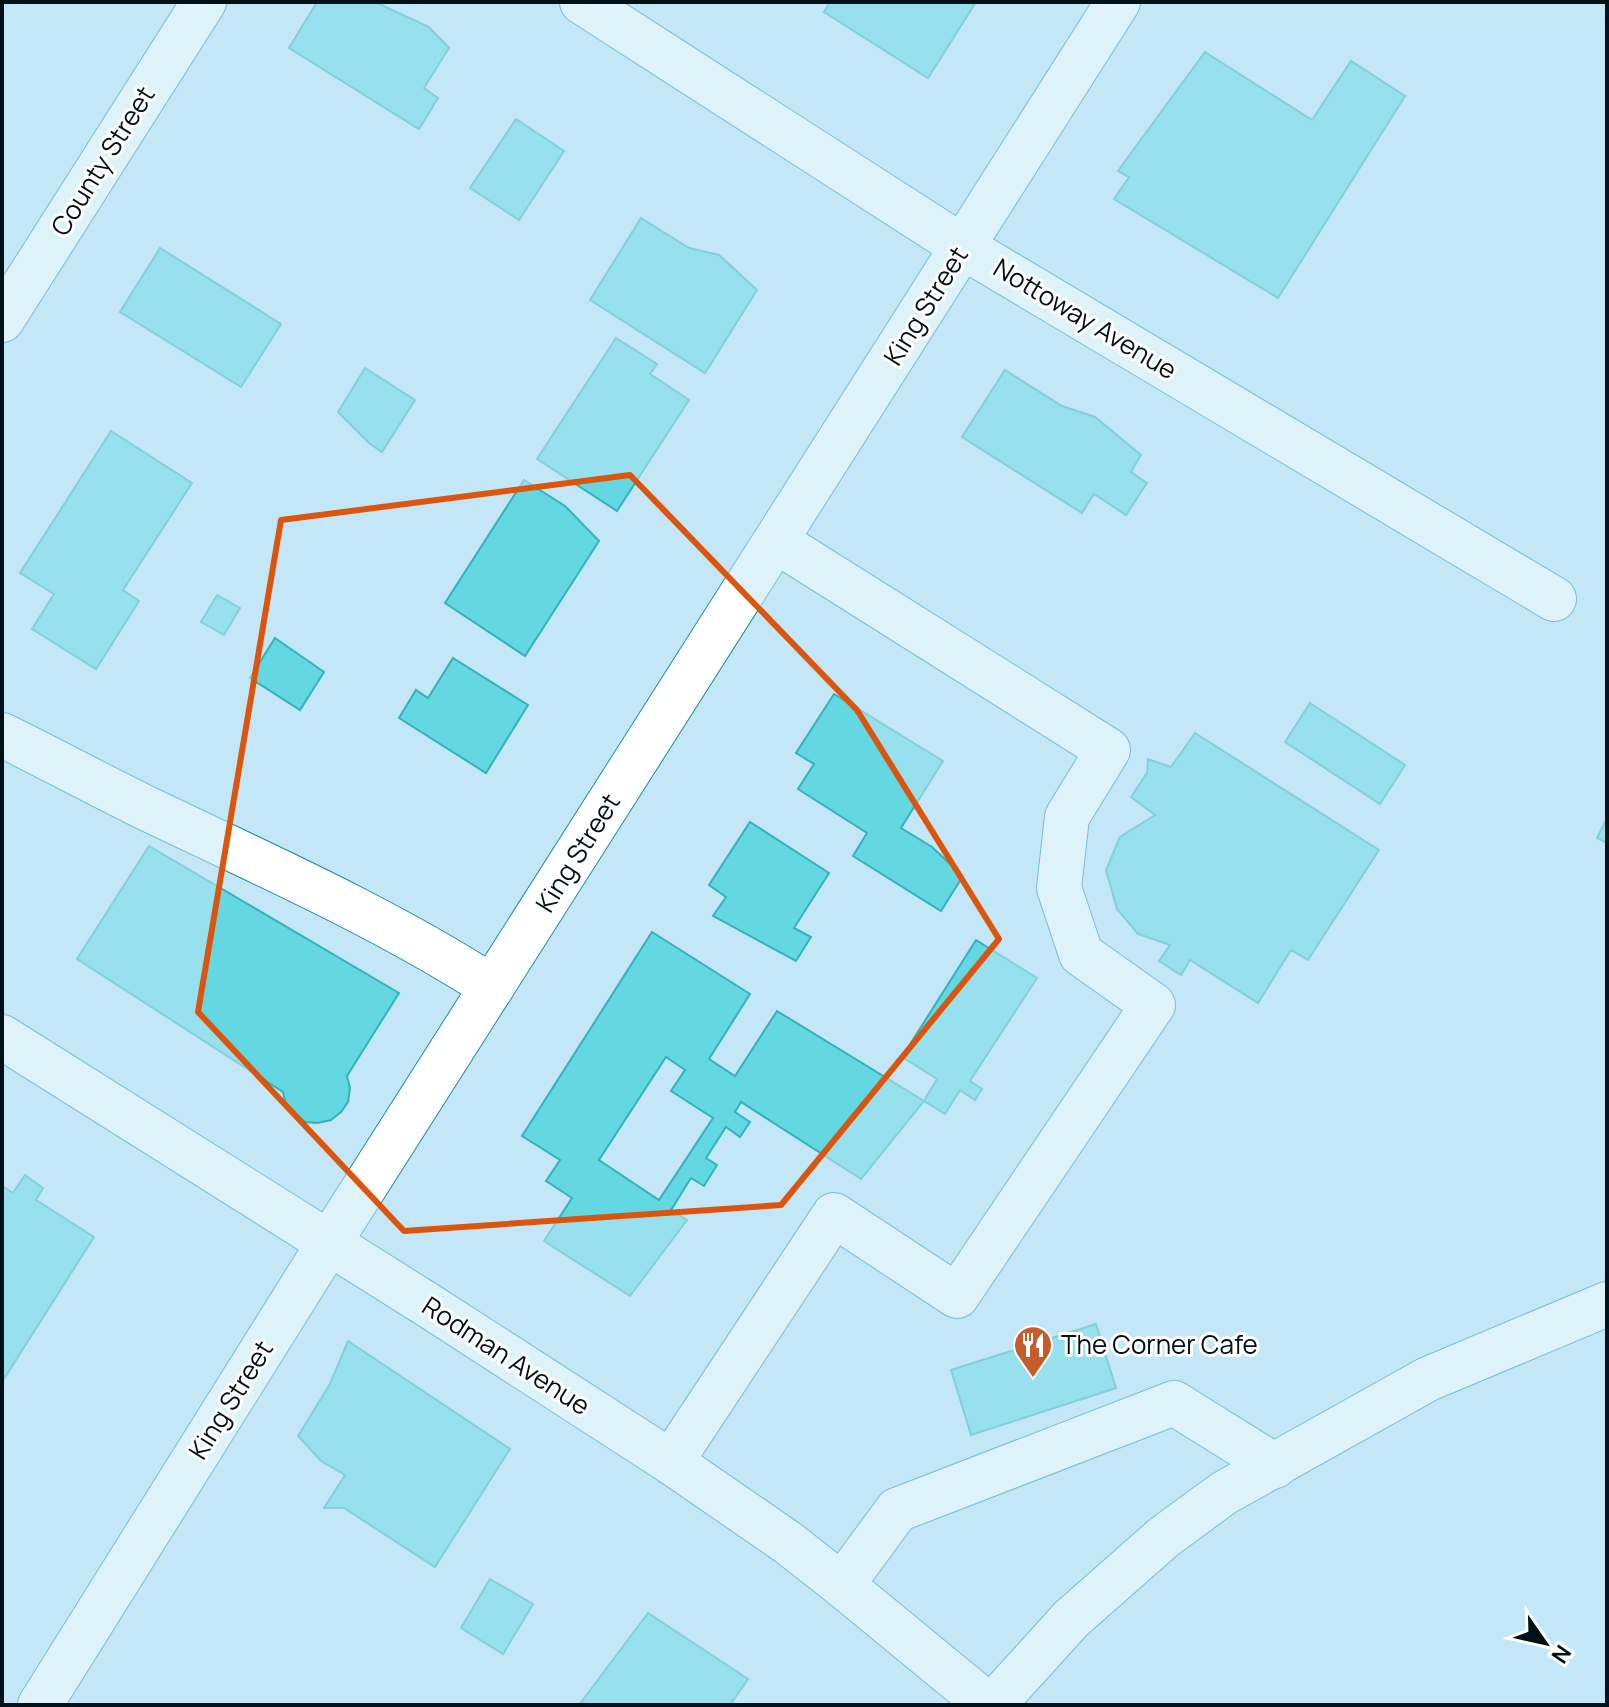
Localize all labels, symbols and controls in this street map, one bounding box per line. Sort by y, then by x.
street label: County Street [42,79,163,242]
street label: King Street [874,239,976,372]
street label: Nottoway Avenue [987,249,1184,387]
street label: King Street [526,786,628,919]
street label: Rodman Avenue [416,1287,597,1423]
restaurant icon: The Corner Cafe [1012,1324,1054,1379]
place label: The Corner Cafe [1061,1326,1258,1362]
street label: King Street [179,1333,281,1466]
north arrow [1505,1603,1585,1683]
text: N [1545,1639,1578,1669]

